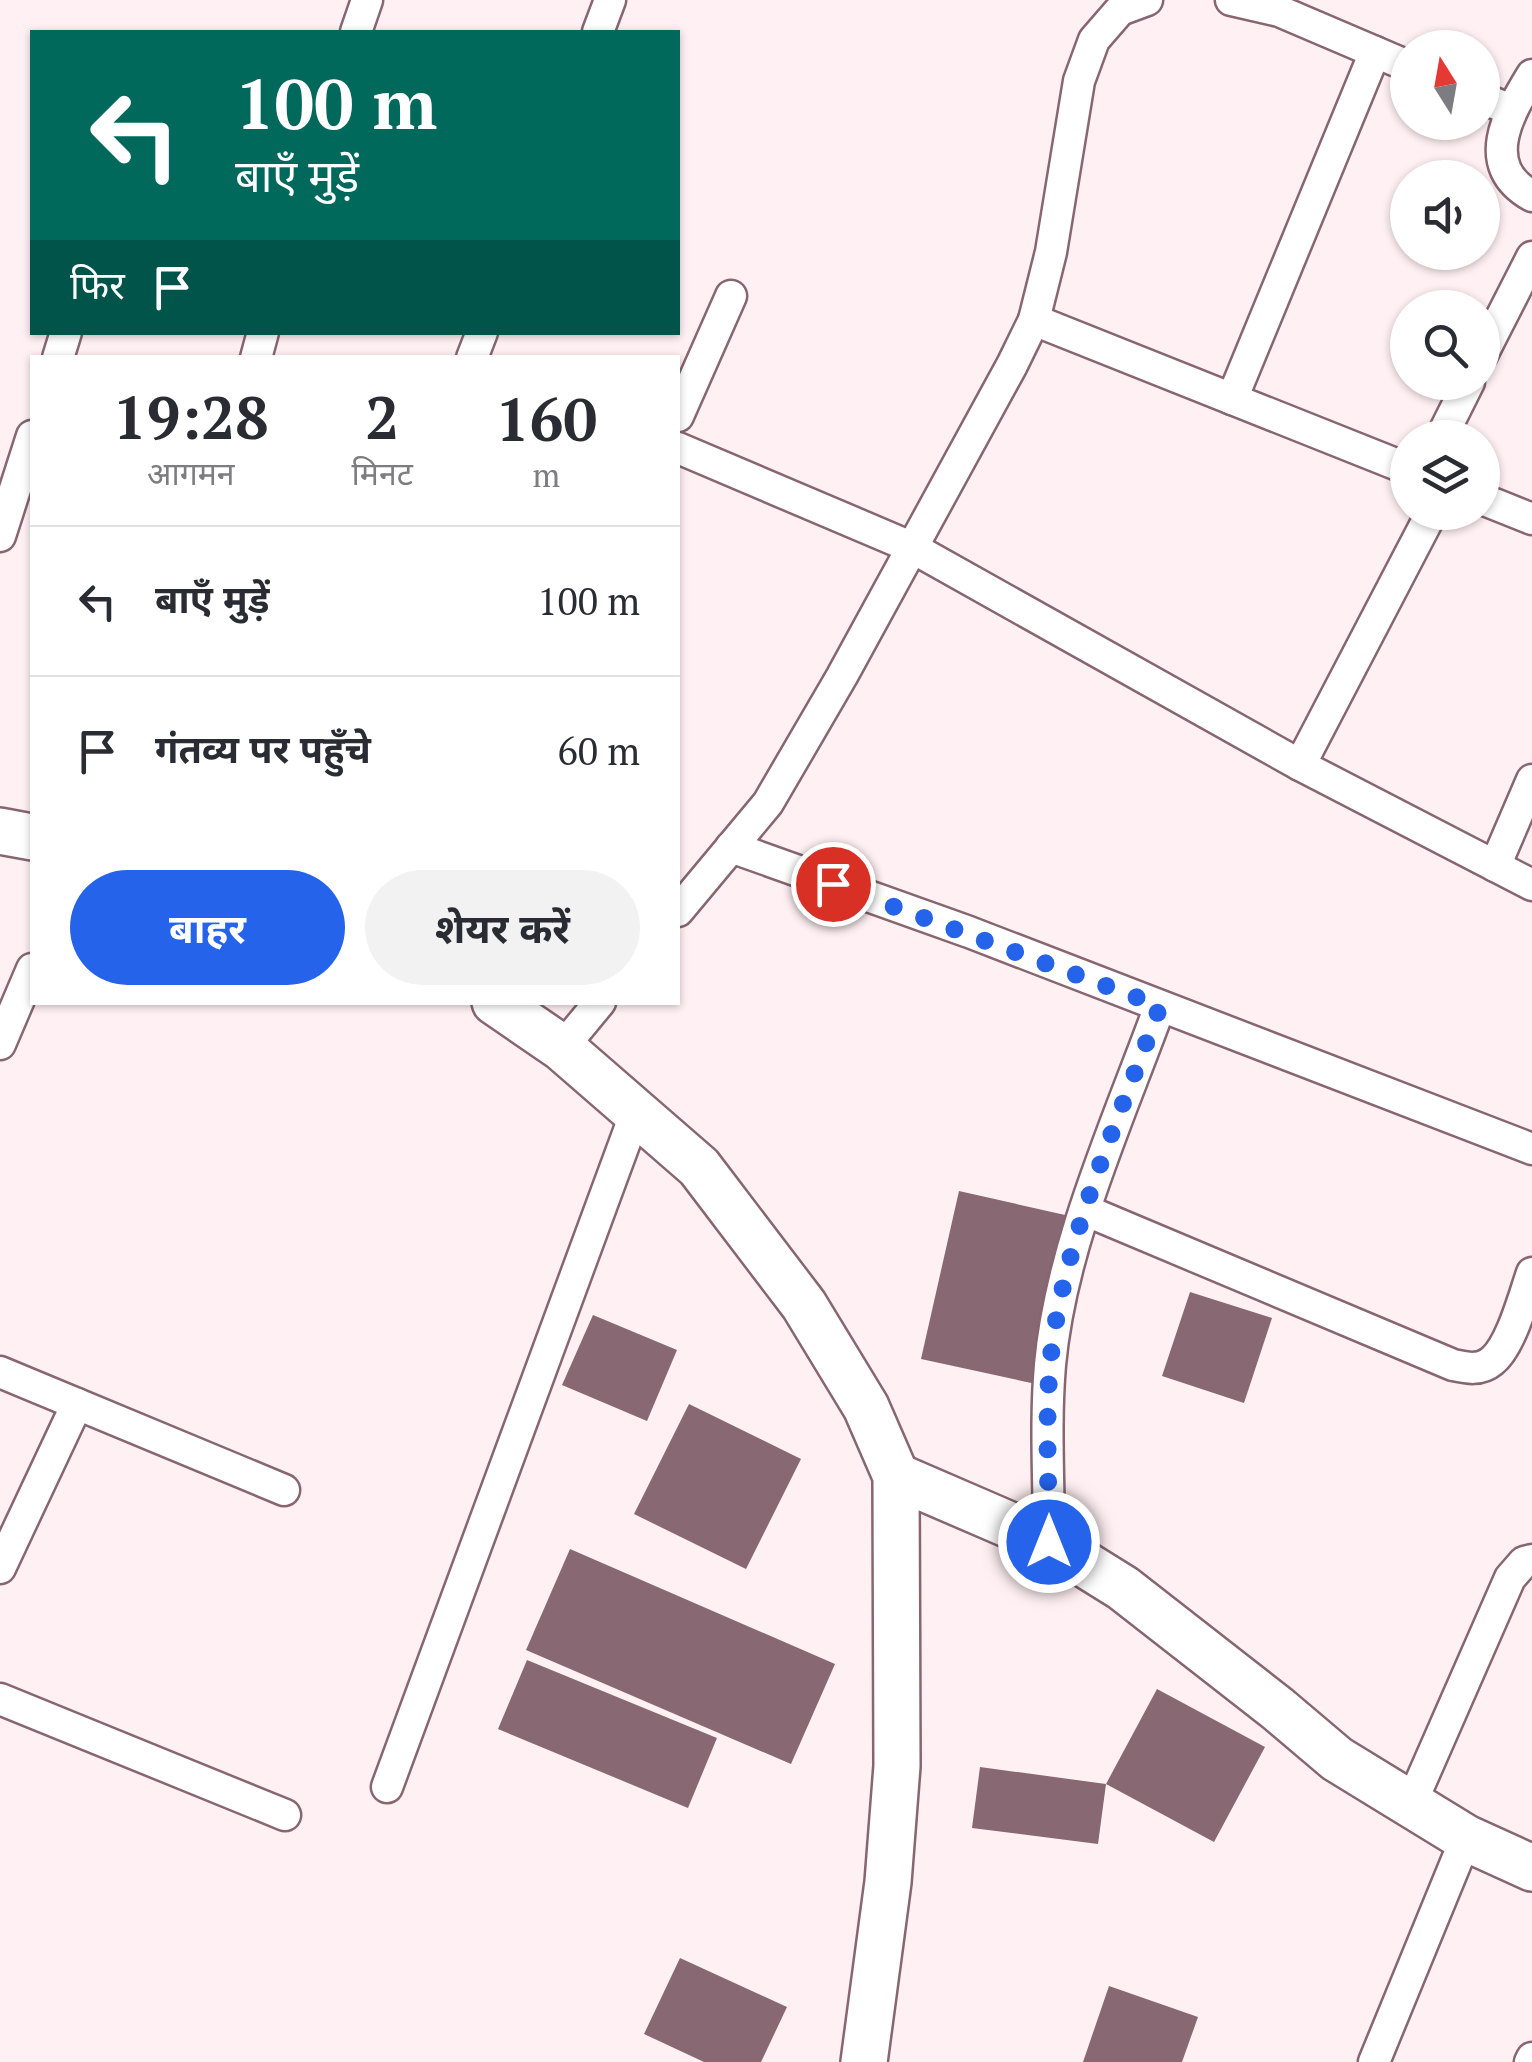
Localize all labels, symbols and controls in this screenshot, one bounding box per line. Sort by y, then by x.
north arrow [1390,30,1500,140]
map controls [1390,30,1500,530]
text: 100 m [235,56,437,149]
icon: left [70,70,200,200]
text: बाएँ मुड़ें [235,145,359,205]
button: sound [1390,160,1500,270]
text: फिर [70,260,125,310]
icon: arrive [145,260,200,315]
button: search [1390,290,1500,400]
text: 19:28 [113,377,269,456]
text: 2 [365,377,399,456]
text: 160 [496,379,597,458]
button: layers [1390,420,1500,530]
text: आगमन [147,452,235,494]
text: मिनट [352,452,413,494]
text: m [533,454,560,496]
icon: left [70,574,125,629]
text: बाएँ मुड़ें [155,574,269,624]
text: 100 m [537,576,640,626]
icon: arrive [70,724,125,779]
text: गंतव्य पर पहुँचे [155,724,371,774]
text: 60 m [557,726,640,776]
pin [791,842,876,927]
icon: arrive [806,857,861,912]
button: बाहर [70,870,345,985]
button: शेयर करें [365,870,640,985]
position arrow [997,1490,1101,1594]

